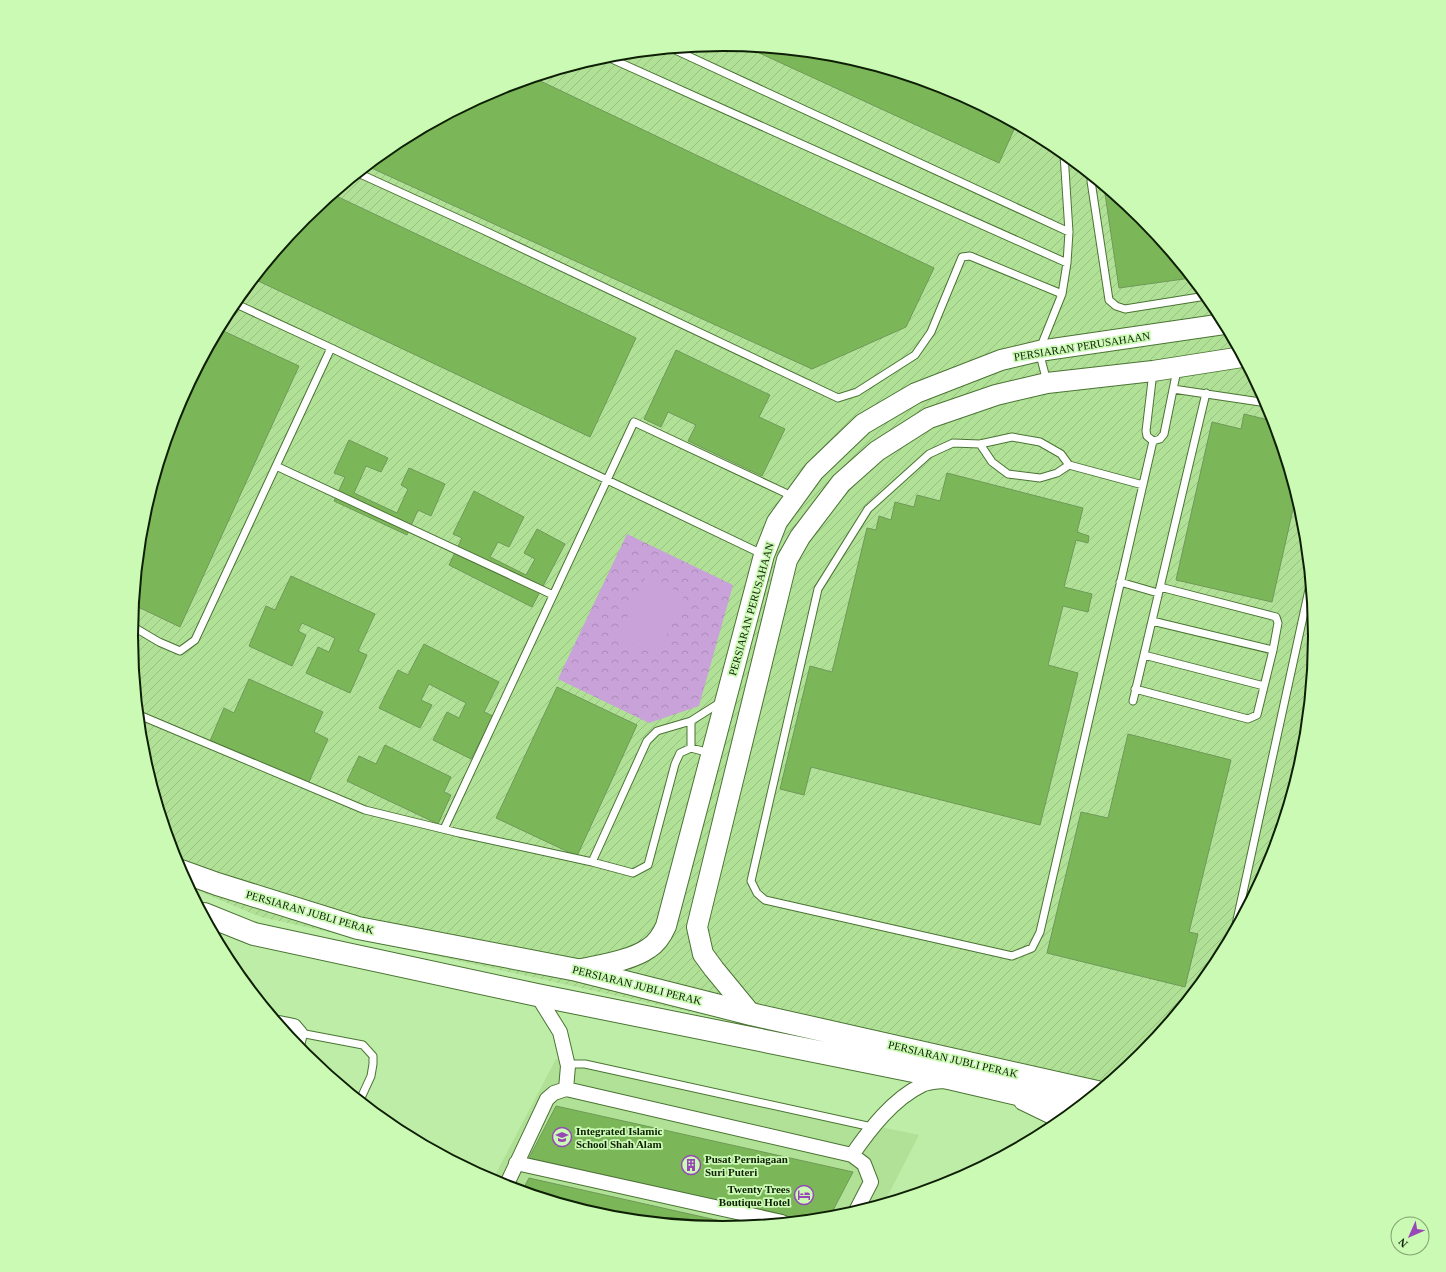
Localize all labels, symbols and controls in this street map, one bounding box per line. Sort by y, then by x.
street label: PERSIARAN PERUSAHAAN [1013,329,1151,363]
street label: PERSIARAN PERUSAHAAN [726,541,776,677]
street label: PERSIARAN JUBLI PERAK [245,888,375,936]
street label: PERSIARAN JUBLI PERAK [571,963,703,1007]
street label: PERSIARAN JUBLI PERAK [887,1038,1019,1080]
place label: Integrated Islamic School Shah Alam [576,1125,663,1150]
school or university icon: Integrated Islamic School Shah Alam [551,1126,573,1148]
place label: Pusat Perniagaan Suri Puteri [705,1153,788,1178]
building icon: Pusat Perniagaan Suri Puteri [680,1154,702,1176]
place label: Twenty Trees Boutique Hotel [719,1183,791,1208]
hotel icon: Twenty Trees Boutique Hotel [793,1184,815,1206]
north arrow [1390,1216,1430,1256]
text: N [1396,1236,1410,1250]

